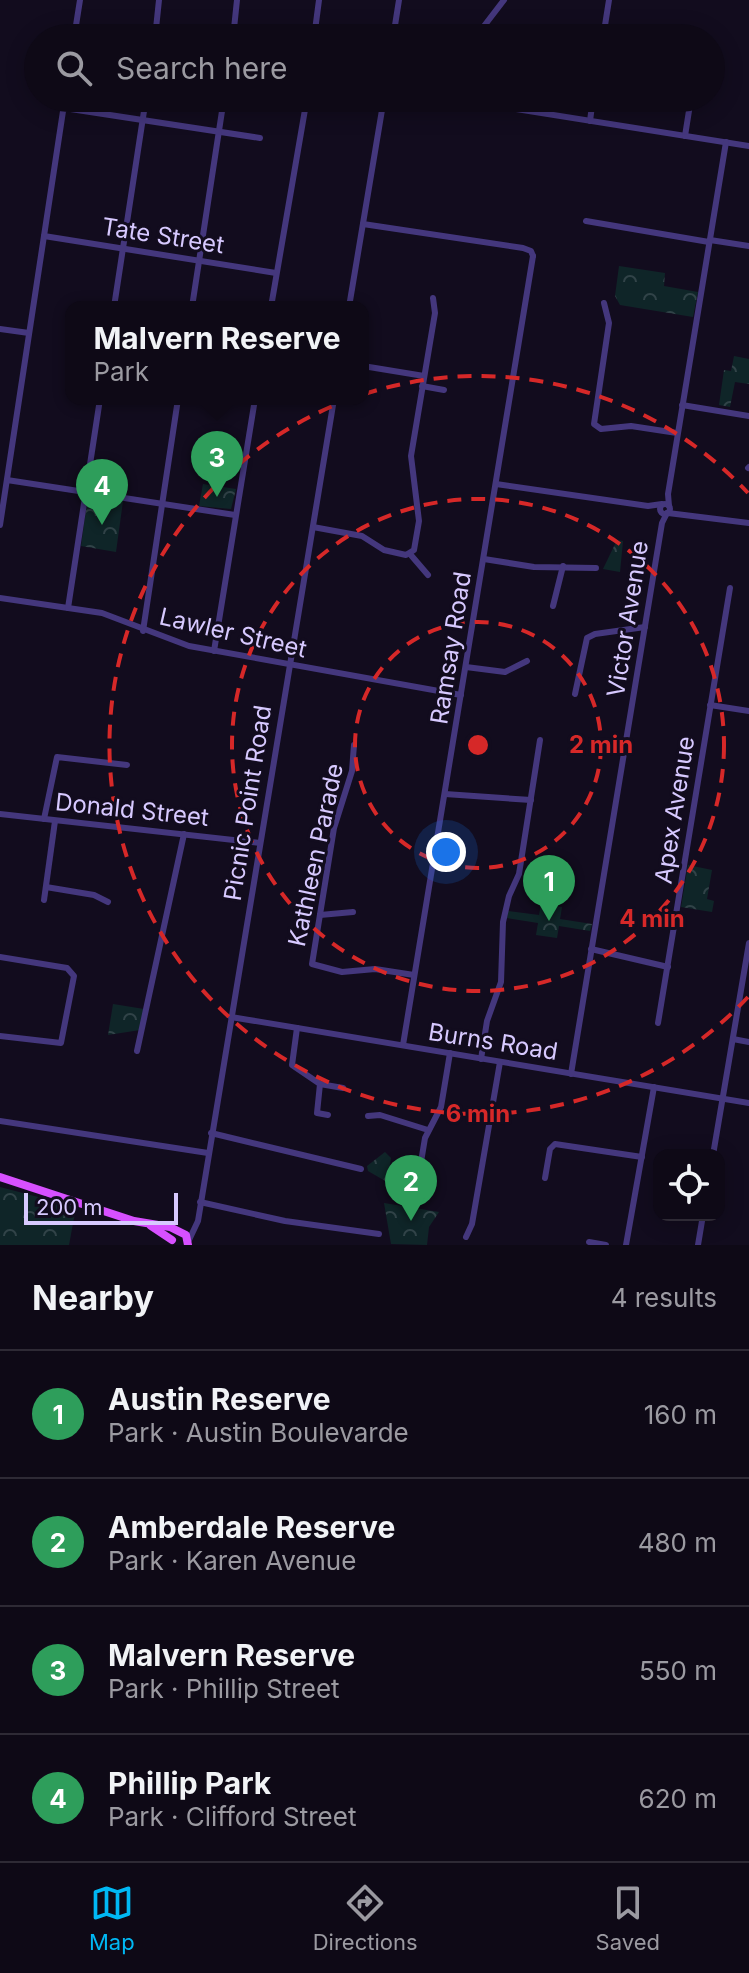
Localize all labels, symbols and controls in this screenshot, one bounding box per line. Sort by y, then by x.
search box [24,24,725,112]
icon: search [52,46,96,90]
text: Search here [116,50,288,86]
street label: Tate Street [100,212,226,259]
popup [65,301,369,405]
text: Malvern Reserve [93,320,341,356]
text: Park [93,356,149,387]
pin: 3 [191,431,243,497]
pin: 4 [76,459,128,525]
street label: Victor Avenue [601,539,654,699]
street label: Ramsay Road [424,570,477,726]
street label: Lawler Street [157,602,310,664]
street label: Picnic Point Road [218,703,277,903]
text: 2 min [569,730,633,759]
centre of rings [464,731,492,759]
street label: Apex Avenue [649,734,700,886]
street label: Kathleen Parade [282,761,349,949]
street label: Donald Street [54,787,210,832]
your location [426,832,466,872]
pin: 1 [523,855,575,921]
text: 4 min [619,904,685,933]
street label: Burns Road [426,1017,560,1066]
text: 6 min [446,1099,510,1128]
map controls [653,1149,725,1221]
button: locate [653,1149,725,1221]
pin: 2 [385,1155,437,1221]
scale bar [24,1189,178,1225]
text: 200 m [36,1194,103,1220]
text: Nearby [32,1277,154,1318]
text: 4 results [611,1282,717,1313]
text: Austin Reserve [108,1381,331,1417]
text: 1 [52,1399,64,1430]
text: 160 m [644,1399,717,1430]
text: Park · Austin Boulevarde [108,1417,409,1448]
text: Amberdale Reserve [108,1509,395,1545]
text: 2 [50,1527,66,1558]
text: 480 m [638,1527,717,1558]
text: Park · Karen Avenue [108,1545,356,1576]
text: Malvern Reserve [108,1637,355,1673]
text: 3 [50,1655,66,1686]
text: 550 m [639,1655,717,1686]
text: Park · Phillip Street [108,1673,340,1704]
text: Phillip Park [108,1765,271,1801]
text: 4 [49,1783,67,1814]
text: 620 m [639,1783,717,1814]
text: Park · Clifford Street [108,1801,356,1832]
tab: Map [89,1881,135,1955]
tab: Directions [313,1881,418,1955]
tab: Saved [596,1881,660,1955]

